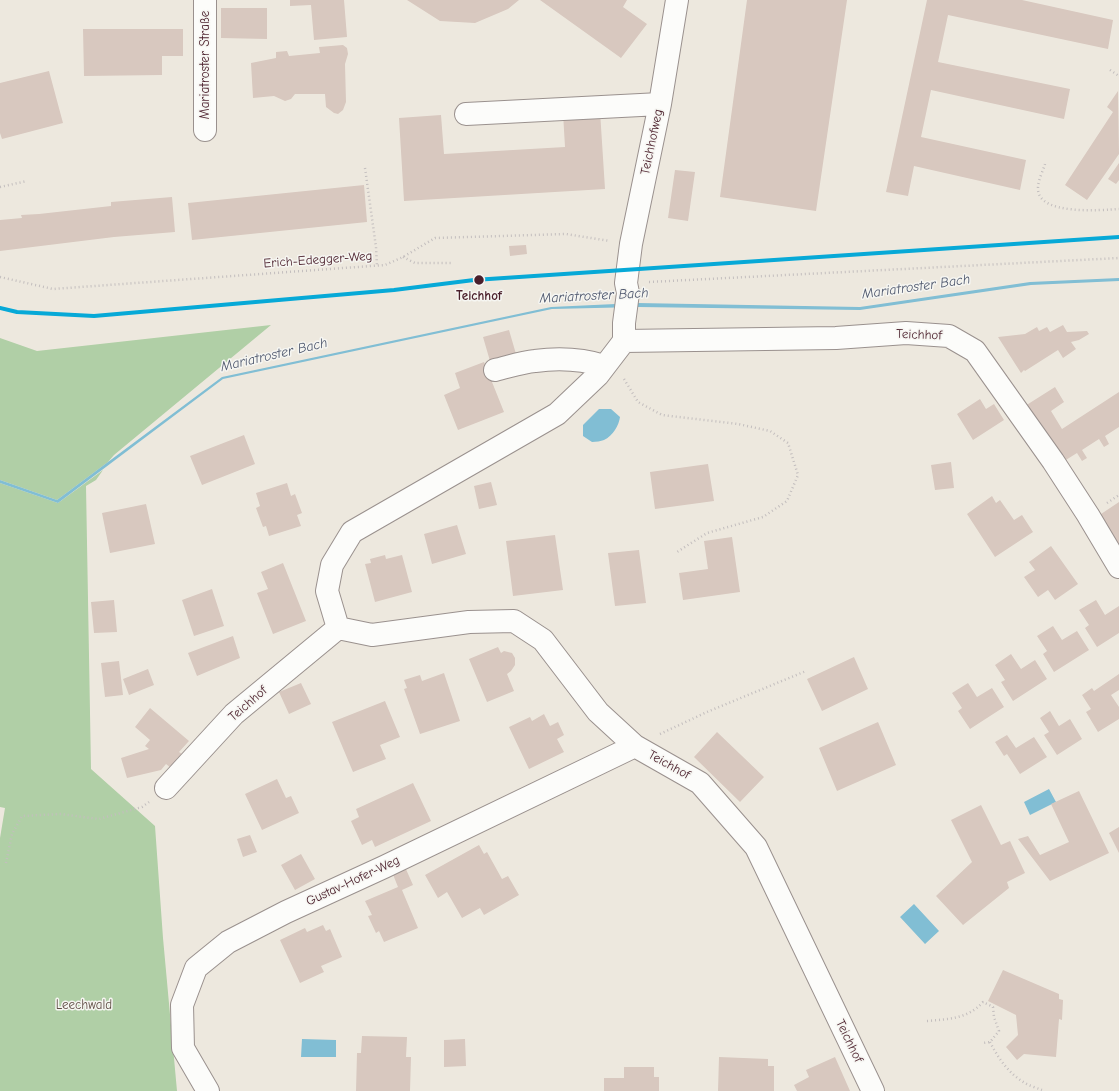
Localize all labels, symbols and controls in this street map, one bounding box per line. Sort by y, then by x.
street label: Mariatroster Straße [197,11,213,119]
street label: Teichhofweg [637,108,667,176]
street label: Erich-Edegger-Weg [263,248,373,272]
water label: Mariatroster Bach [861,271,971,303]
marker: Teichhof [472,273,486,287]
water label: Mariatroster Bach [539,285,649,307]
place label: Teichhof [456,288,502,304]
street label: Teichhof [896,326,942,344]
water label: Mariatroster Bach [219,335,329,375]
street label: Teichhof [226,683,270,725]
street label: Teichhof [645,747,693,783]
street label: Gustav-Hofer-Weg [304,852,402,910]
park label: Leechwald [56,997,112,1013]
street label: Teichhof [832,1017,866,1065]

